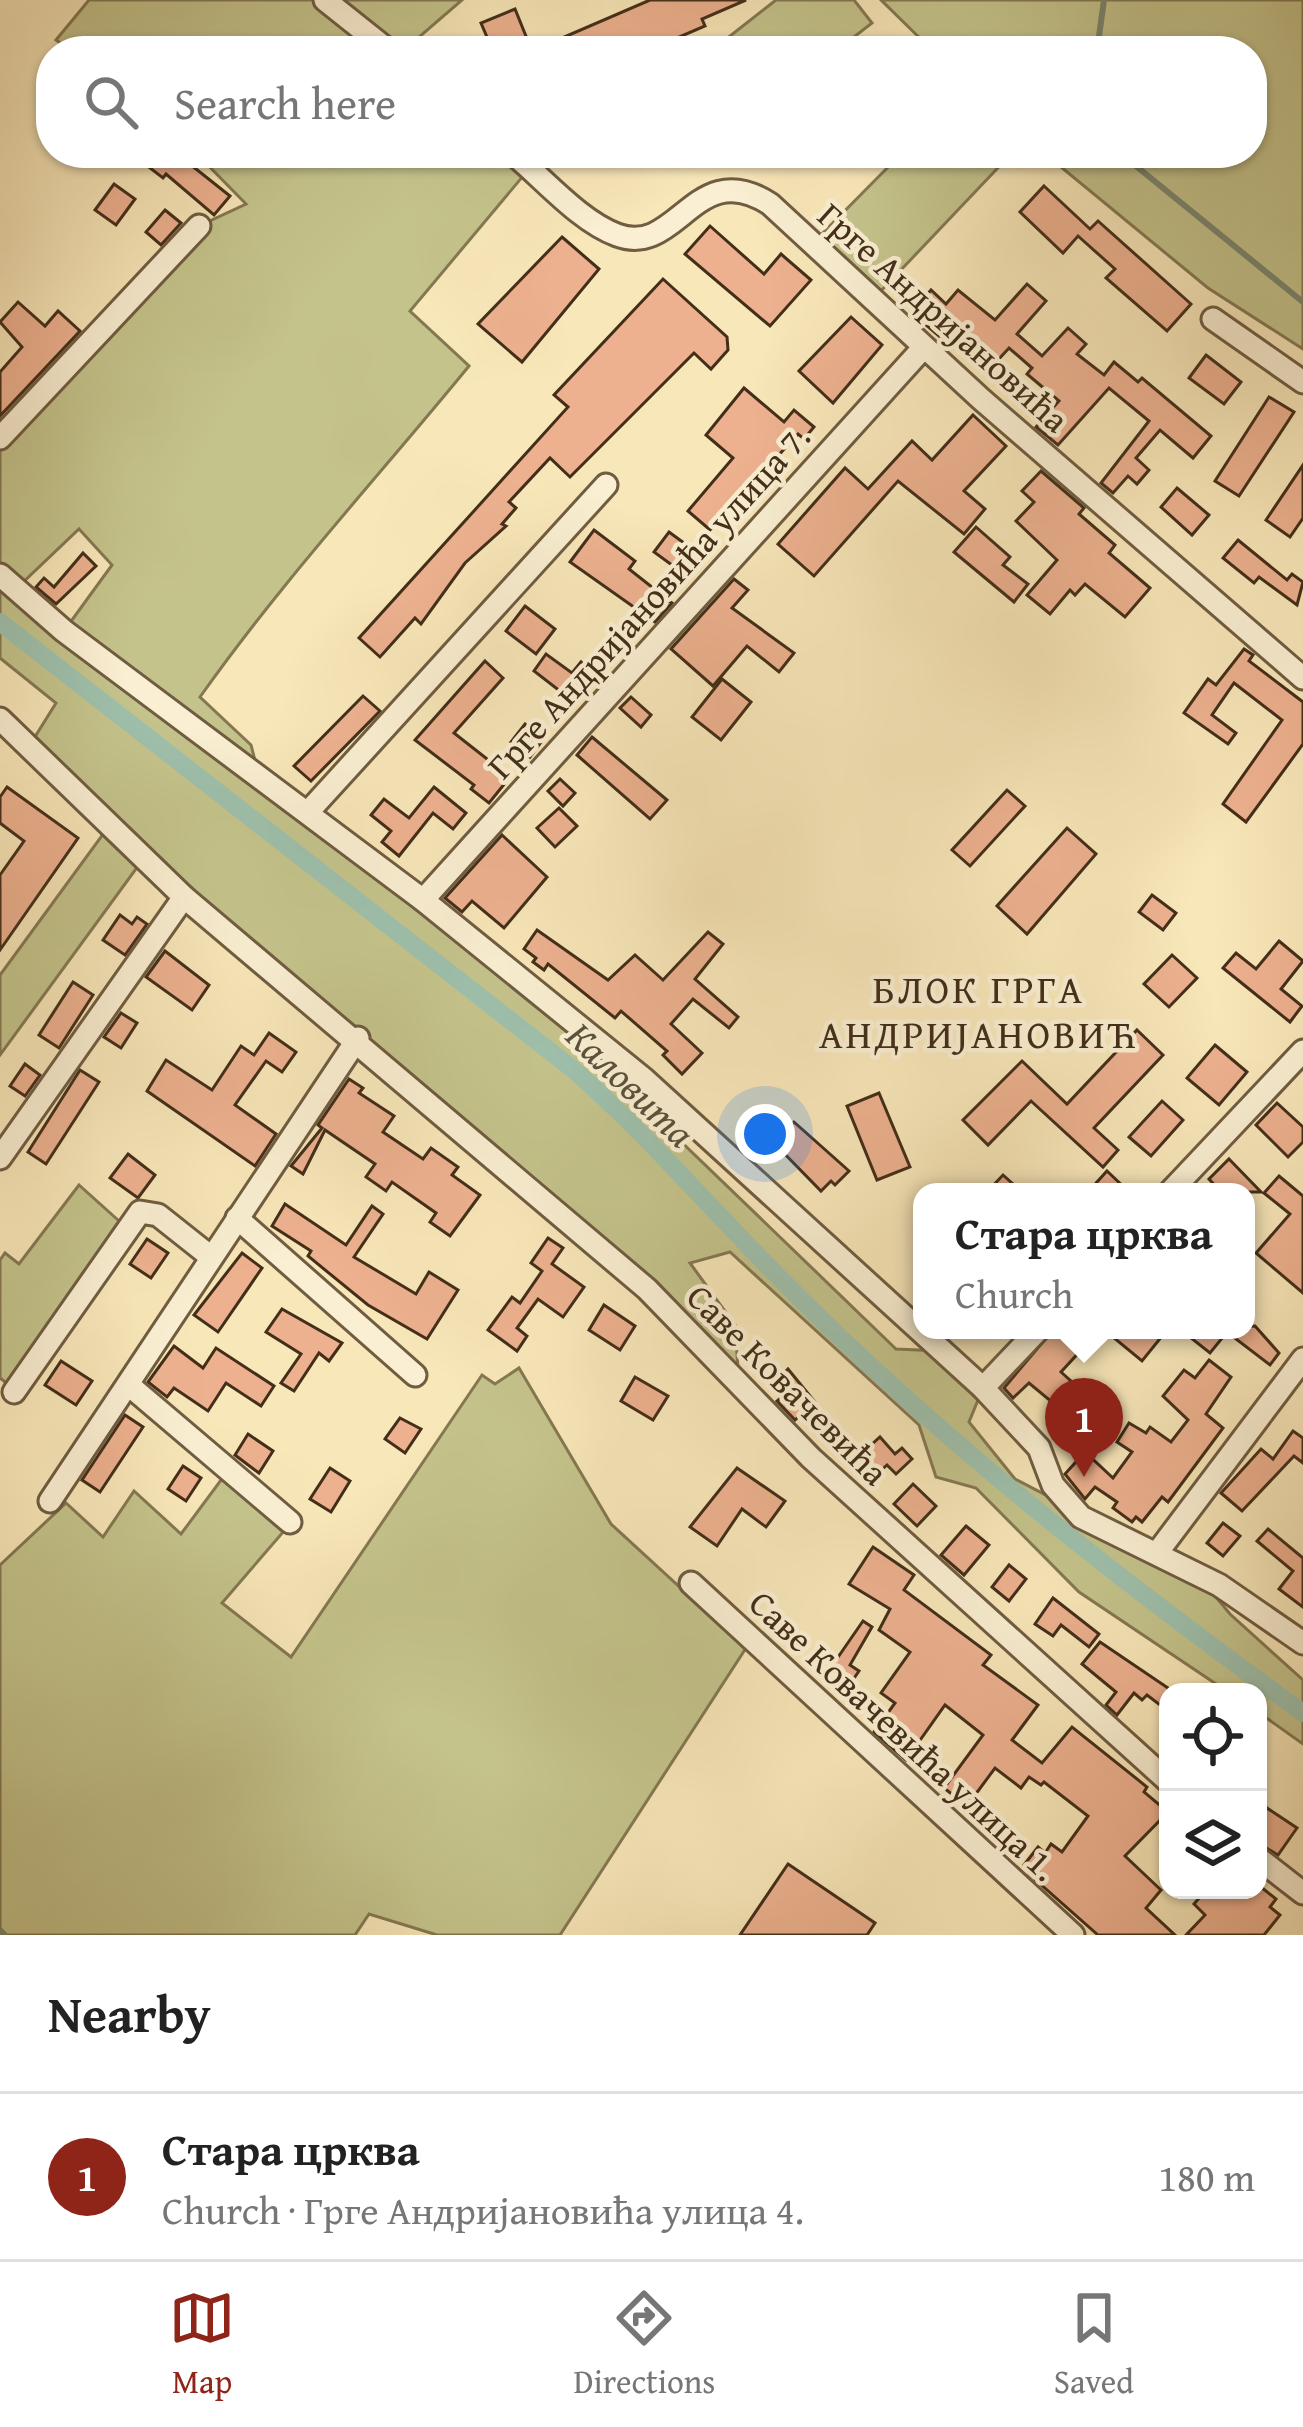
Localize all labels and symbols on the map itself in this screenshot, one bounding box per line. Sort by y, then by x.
street label: Грге Андријановића [807,189,1082,444]
street label: Грге Андријановића улица 7. [474,411,822,790]
district label: БЛОК ГРГА АНДРИЈАНОВИЋ [819,960,1139,1062]
water label: Каловита [554,1008,709,1160]
your location [735,1104,795,1164]
street label: Саве Ковачевића [675,1271,901,1497]
pin: 1 [1045,1378,1123,1477]
street label: Саве Ковачевића улица 1. [738,1577,1071,1892]

